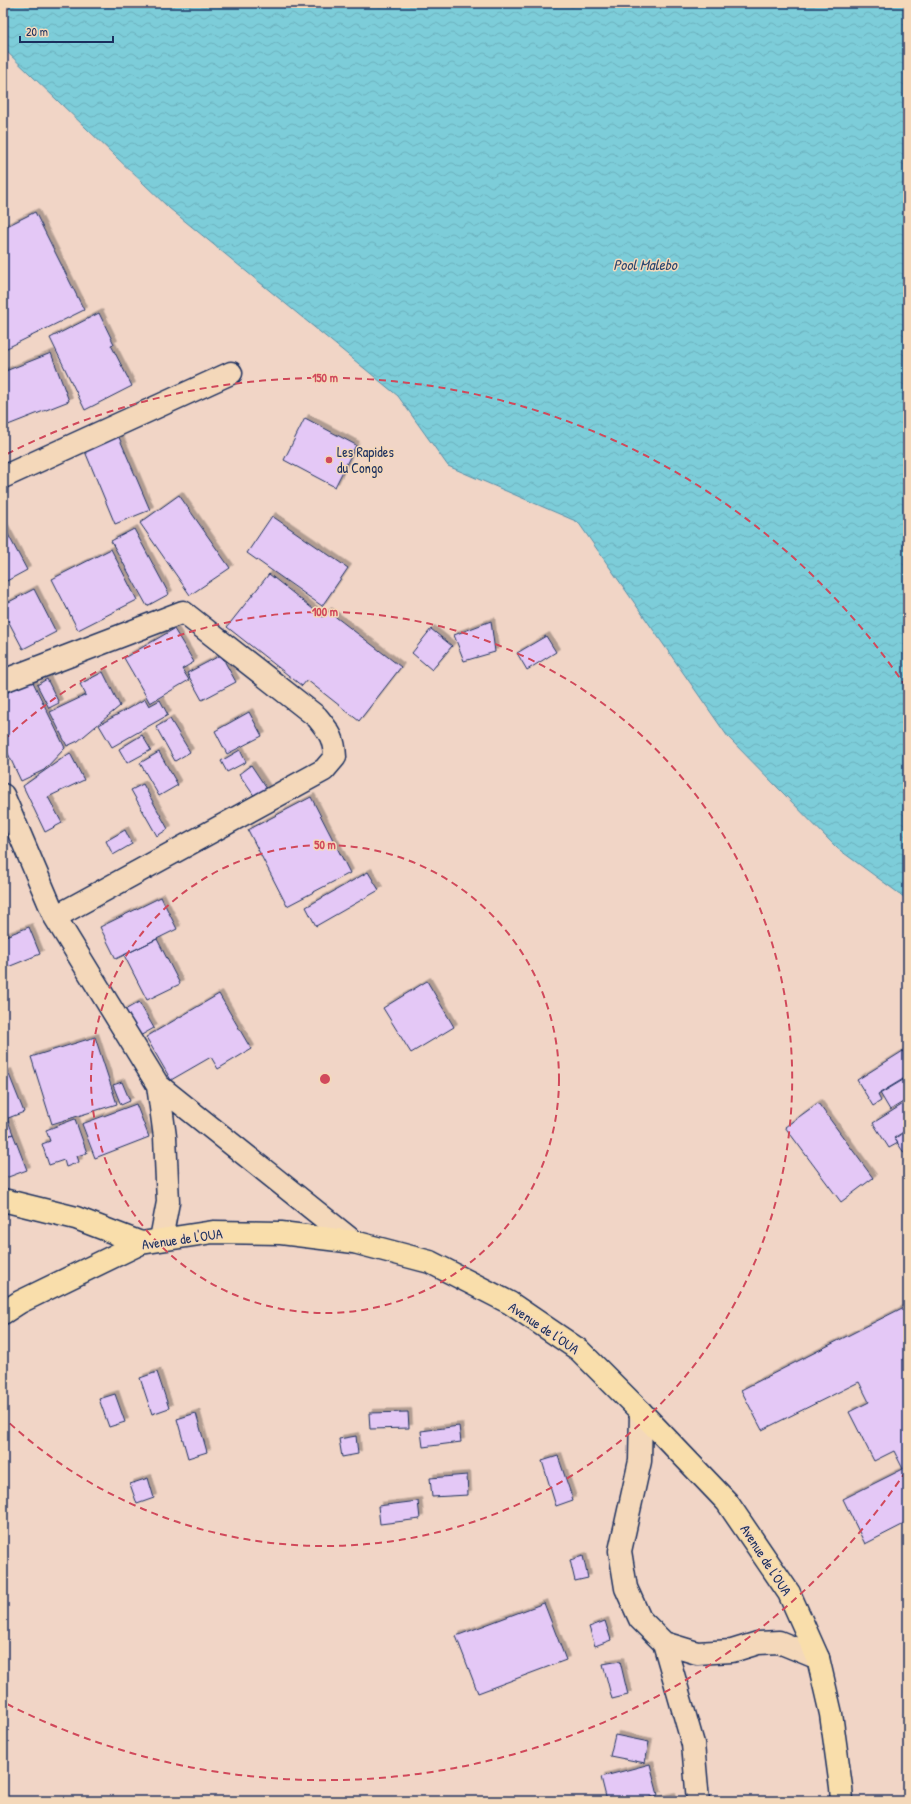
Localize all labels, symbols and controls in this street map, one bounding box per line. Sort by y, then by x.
scale bar [20,18,113,44]
text: 20 m [26,23,48,40]
water label: Pool Malebo [613,254,678,275]
text: 150 m [312,369,338,386]
place label: Les Rapides du Congo [337,442,394,478]
marker: Les Rapides du Congo [324,455,334,465]
text: 100 m [312,603,338,620]
text: 50 m [314,836,336,853]
centre of rings [318,1072,332,1086]
street label: Avenue de l'OUA [140,1223,224,1254]
street label: Avenue de l'OUA [505,1297,583,1358]
street label: Avenue de l'OUA [736,1520,797,1599]

